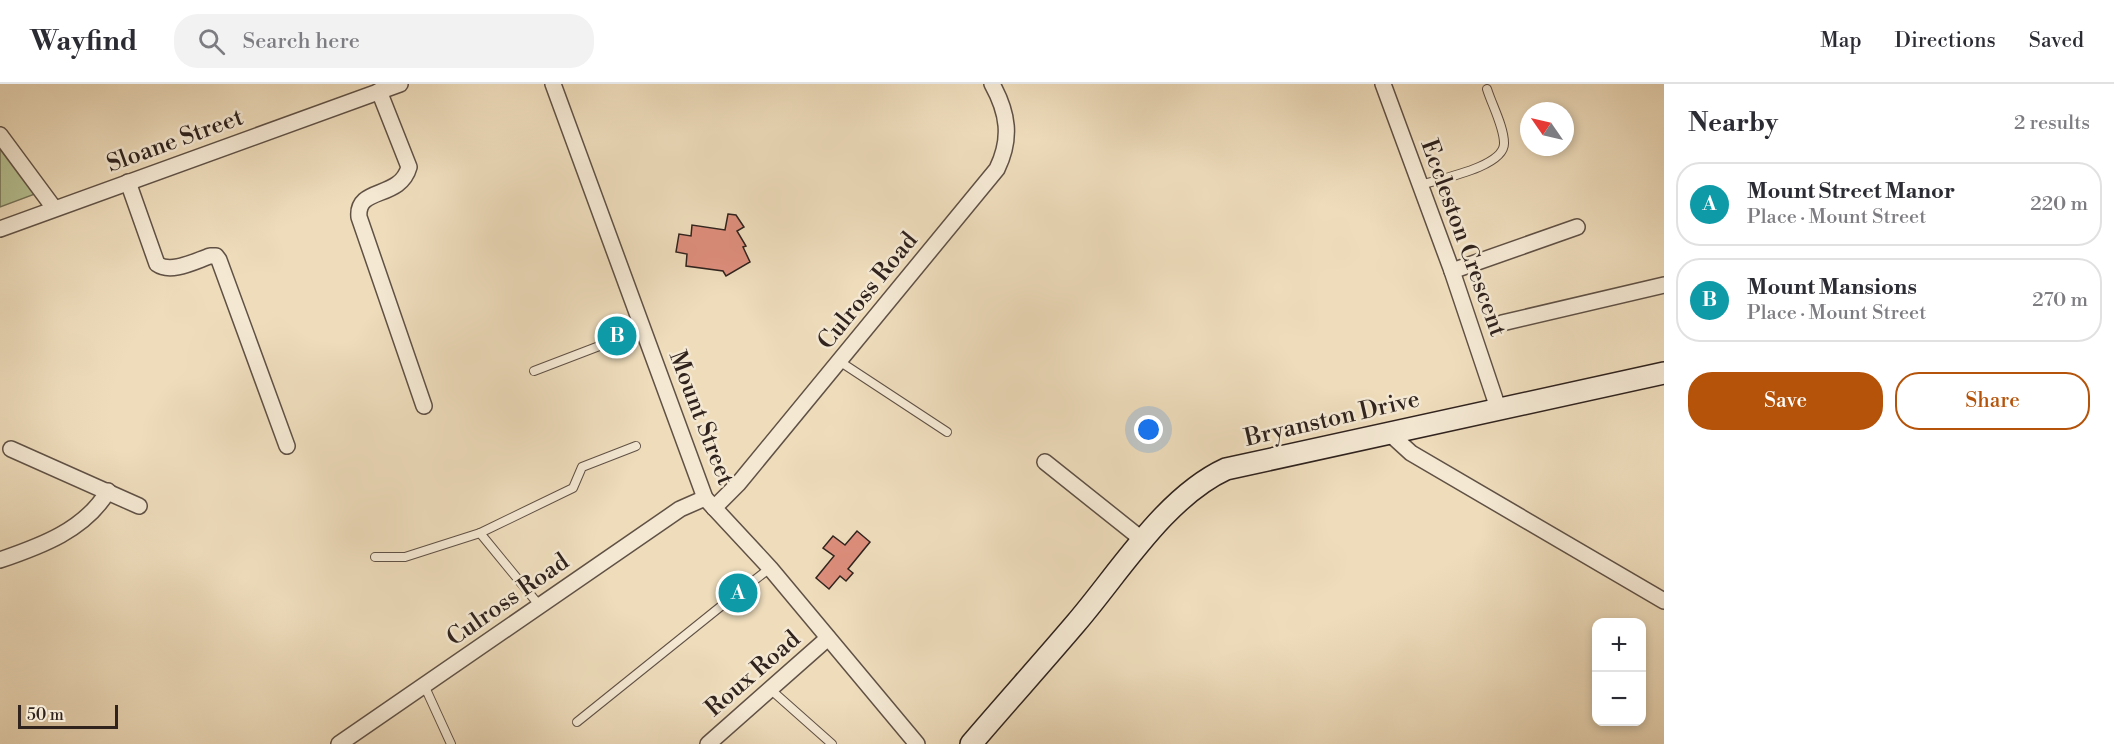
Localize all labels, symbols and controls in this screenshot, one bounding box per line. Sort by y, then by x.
search box [174,14,594,68]
text: Wayfind [30,24,138,59]
icon: search [195,25,228,58]
text: Search here [243,28,360,55]
text: Map [1820,28,1862,54]
text: Directions [1895,28,1996,54]
text: Saved [2029,28,2084,54]
street label: Sloane Street [103,102,248,180]
north arrow [1520,102,1574,156]
text: Nearby [1688,107,1778,139]
text: 2 results [2014,111,2090,136]
street label: Eccleston Crescent [1413,135,1513,341]
text: Mount Street Manor [1747,178,1955,205]
text: A [1702,192,1717,217]
text: 220 m [2030,192,2088,217]
text: Place · Mount Street [1747,205,1926,230]
street label: Culross Road [812,226,925,356]
text: Mount Mansions [1747,274,1917,301]
text: B [1702,288,1717,313]
text: 270 m [2032,288,2088,313]
text: Place · Mount Street [1747,301,1926,326]
pin: B [598,314,636,358]
street label: Mount Street [662,347,741,490]
button: Save [1688,372,1883,430]
button: Share [1895,372,2090,430]
street label: Bryanston Drive [1241,384,1423,454]
your location [1134,415,1163,444]
street label: Culross Road [441,547,575,653]
pin: A [718,570,758,616]
map controls [1592,618,1646,726]
button: + [1592,618,1646,672]
street label: Roux Road [699,624,807,723]
button: − [1592,672,1646,726]
scale bar [18,702,118,730]
text: 50 m [27,705,64,725]

